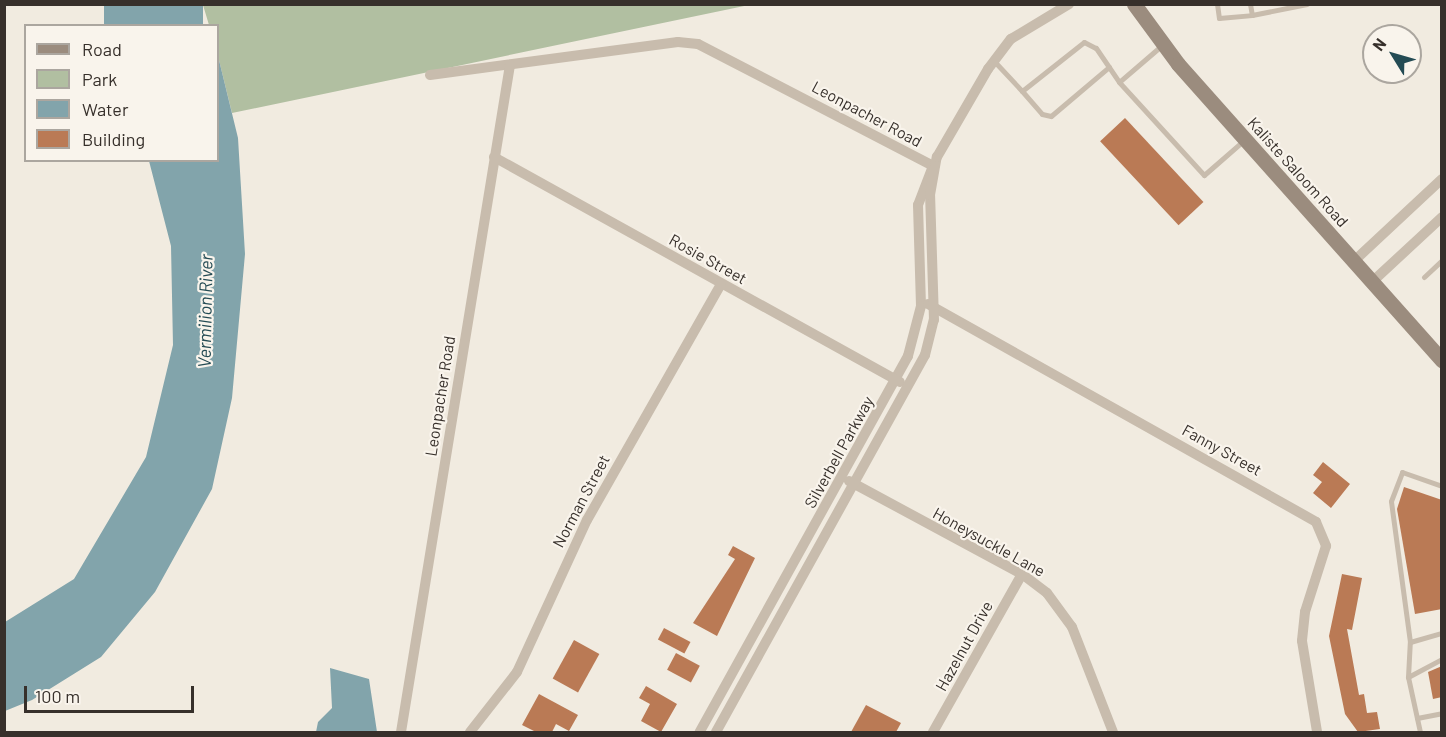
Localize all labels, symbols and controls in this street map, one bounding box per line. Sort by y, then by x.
legend [24,24,219,162]
north arrow [1362,24,1422,84]
text: N [1368,34,1390,54]
text: Road [82,38,122,60]
text: Park [82,68,117,90]
street label: Leonpacher Road [809,77,925,151]
text: Water [82,98,129,120]
street label: Kaliste Saloom Road [1244,113,1352,231]
text: Building [82,128,145,150]
street label: Rosie Street [666,230,750,288]
water label: Vermilion River [193,254,217,368]
street label: Leonpacher Road [421,334,459,458]
street label: Silverbell Parkway [800,393,878,511]
street label: Fanny Street [1179,420,1265,480]
street label: Norman Street [549,451,613,551]
street label: Honeysuckle Lane [930,503,1048,581]
street label: Hazelnut Drive [931,598,997,694]
scale bar [27,674,196,712]
text: 100 m [35,685,80,707]

